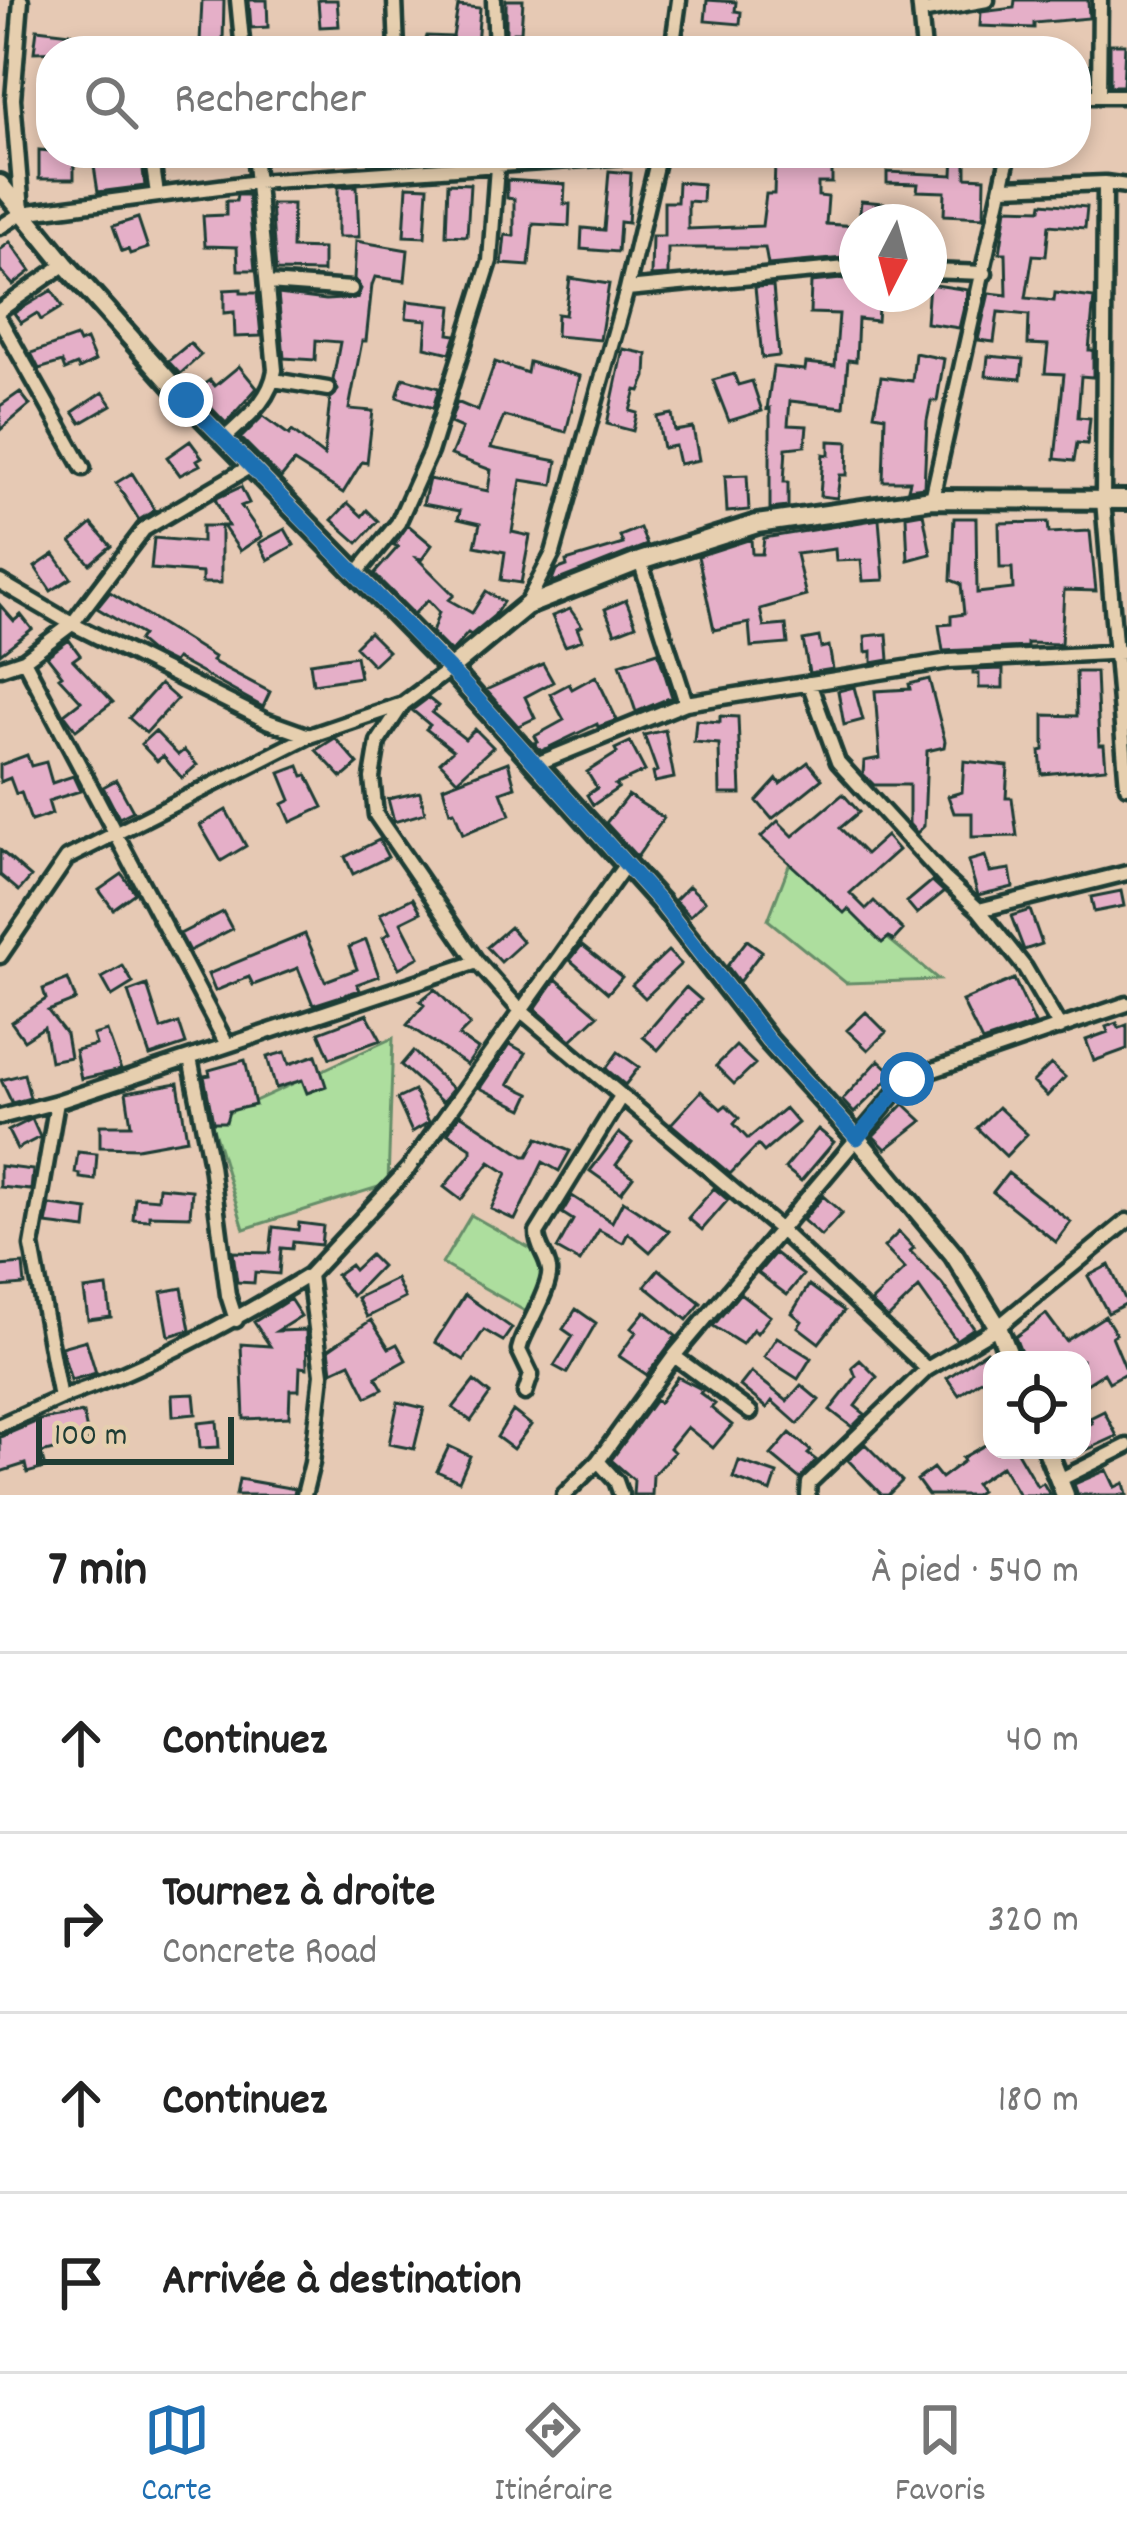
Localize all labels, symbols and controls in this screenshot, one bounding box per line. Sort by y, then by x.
search box [36,36,1091,168]
icon: search [78,69,144,135]
text: Rechercher [174,70,366,134]
north arrow [839,204,947,312]
route end [159,373,213,427]
route start [880,1052,934,1106]
map controls [983,1351,1091,1459]
button: locate [983,1351,1091,1459]
scale bar [36,1411,234,1464]
text: 100 m [54,1414,127,1461]
text: 7 min [48,1537,147,1609]
text: À pied · 540 m [871,1546,1079,1601]
icon: ahead [48,1710,114,1776]
text: Continuez [162,1711,327,1775]
text: 40 m [1006,1715,1079,1770]
text: Tournez à droite [162,1863,435,1927]
icon: right [48,1890,114,1956]
text: 320 m [988,1895,1079,1950]
text: Concrete Road [162,1927,377,1982]
icon: ahead [48,2070,114,2136]
text: Continuez [162,2071,327,2135]
text: 180 m [998,2075,1079,2130]
icon: arrive [48,2250,114,2316]
text: Arrivée à destination [162,2251,521,2315]
tab: Carte [141,2397,212,2516]
tab: Itinéraire [494,2397,613,2516]
tab: Favoris [895,2397,986,2516]

